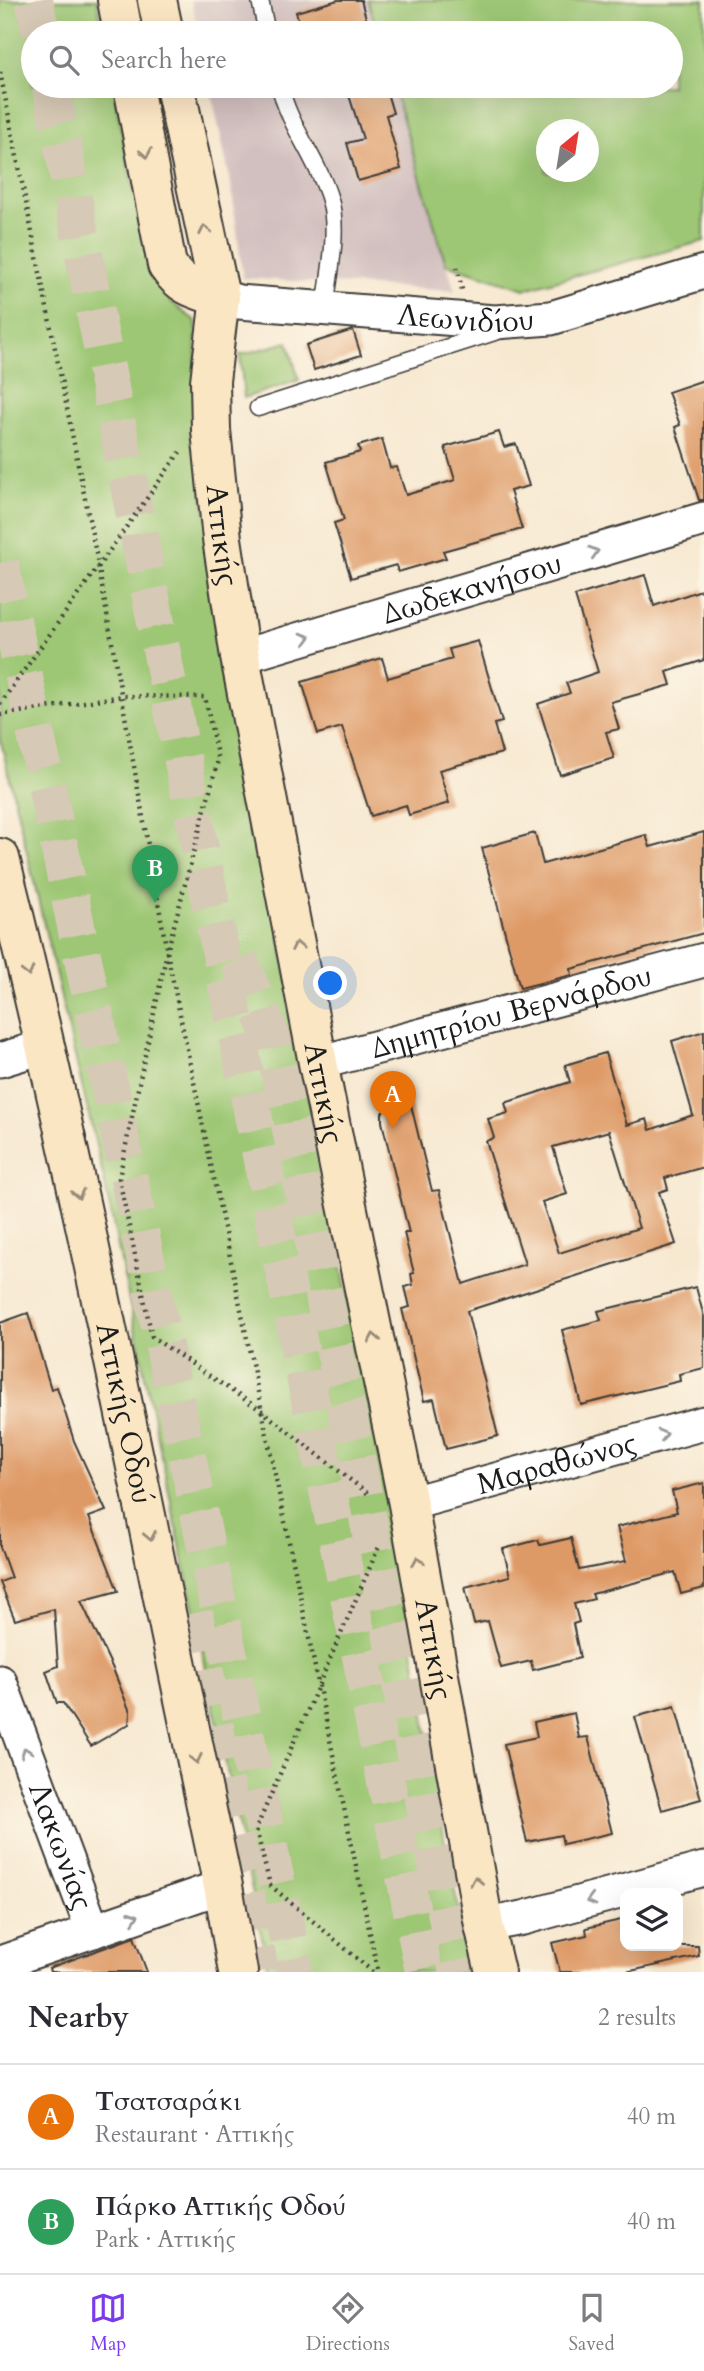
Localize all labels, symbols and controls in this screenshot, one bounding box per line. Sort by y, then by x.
search box [21,21,683,98]
icon: search [45,41,83,79]
text: Search here [101,42,227,77]
north arrow [536,119,599,182]
one-way arrow [138,147,153,159]
one-way arrow [199,224,214,236]
street label: Λεωνιδίου [396,294,536,343]
street label: Αττικής [196,482,249,589]
street label: Δωδεκανήσου [378,542,567,635]
one-way arrow [588,546,600,561]
one-way arrow [299,631,311,646]
pin: B [132,845,178,903]
one-way arrow [290,940,305,952]
street label: Δημητρίου Βερνάρδου [367,955,656,1069]
one-way arrow [20,966,34,978]
your location [313,966,347,1000]
street label: Αττικής [293,1039,354,1147]
pin: A [370,1071,416,1129]
one-way arrow [70,1188,85,1200]
street label: Αττικής Οδού [85,1319,163,1507]
one-way arrow [367,1332,382,1344]
street label: Μαραθώνος [472,1422,641,1505]
one-way arrow [657,1428,669,1443]
one-way arrow [142,1530,157,1542]
one-way arrow [411,1555,426,1567]
street label: Αττικής [404,1595,463,1703]
one-way arrow [20,1747,34,1759]
one-way arrow [188,1753,203,1765]
street label: Λακωνίας [18,1777,103,1916]
one-way arrow [470,1875,485,1887]
map controls [620,1888,683,1951]
button: layers [620,1888,683,1951]
one-way arrow [585,1891,597,1906]
one-way arrow [127,1911,140,1925]
text: Nearby [28,1997,129,2038]
text: 2 results [598,2002,676,2033]
text: Τσατσαράκι [95,2084,242,2119]
text: A [42,2101,60,2132]
text: 40 m [627,2101,676,2132]
text: Restaurant · Αττικής [95,2119,294,2150]
text: Πάρκο Αττικής Οδού [95,2189,346,2224]
text: B [43,2206,59,2237]
text: 40 m [627,2206,676,2237]
text: Park · Αττικής [95,2224,236,2255]
tab: Map [89,2289,127,2357]
tab: Directions [306,2289,390,2357]
tab: Saved [569,2289,615,2357]

